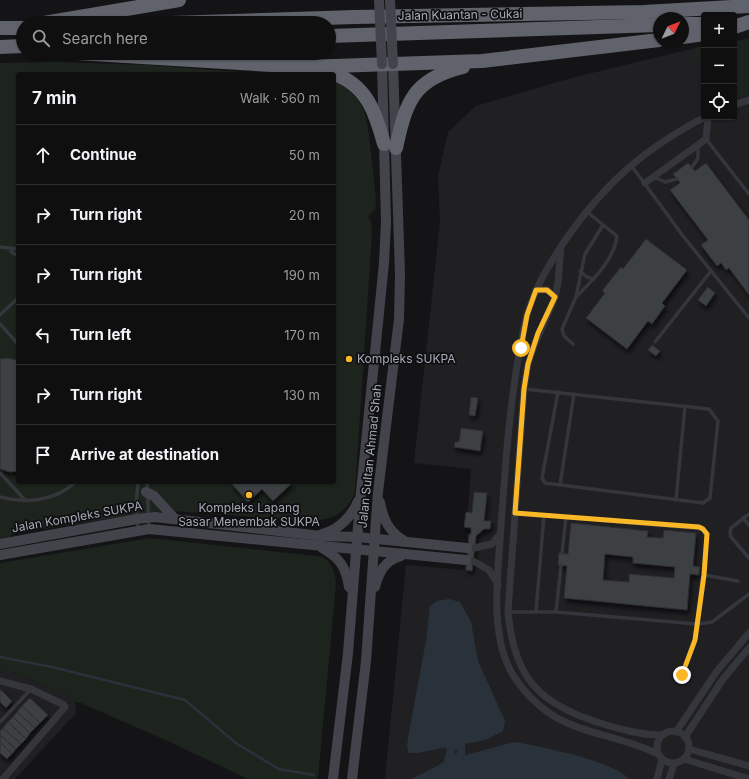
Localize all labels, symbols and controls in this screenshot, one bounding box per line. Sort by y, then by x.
street label: Jalan Kuantan - Cukai [398,6,522,23]
north arrow [653,12,689,48]
map controls [701,12,737,120]
button: + [701,12,737,48]
search box [16,16,336,60]
icon: search [30,27,52,49]
text: Search here [62,29,148,48]
button: − [701,48,737,84]
button: locate [701,84,737,120]
text: 7 min [32,88,77,108]
text: Walk · 560 m [240,90,320,106]
icon: ahead [32,144,54,166]
text: Continue [70,145,137,164]
text: 50 m [289,147,320,163]
icon: right [32,204,54,226]
text: Turn right [70,205,142,224]
text: 20 m [289,207,320,223]
icon: right [32,264,54,286]
text: Turn right [70,265,142,284]
text: 190 m [283,267,320,283]
icon: left [32,324,54,346]
text: Turn left [70,325,131,344]
text: 170 m [284,327,320,343]
route start [512,339,530,357]
place label: Kompleks SUKPA [357,351,456,366]
marker: Kompleks SUKPA [344,354,354,364]
street label: Jalan Sultan Ahmad Shah [354,383,385,529]
icon: right [32,384,54,406]
text: Turn right [70,385,142,404]
text: 130 m [283,387,320,403]
icon: arrive [32,444,54,466]
text: Arrive at destination [70,445,219,464]
marker: Kompleks Lapang Sasar Menembak SUKPA [244,490,254,500]
street label: Jalan Kompleks SUKPA [10,498,143,535]
place label: Kompleks Lapang Sasar Menembak SUKPA [178,500,320,529]
route end [673,666,691,684]

